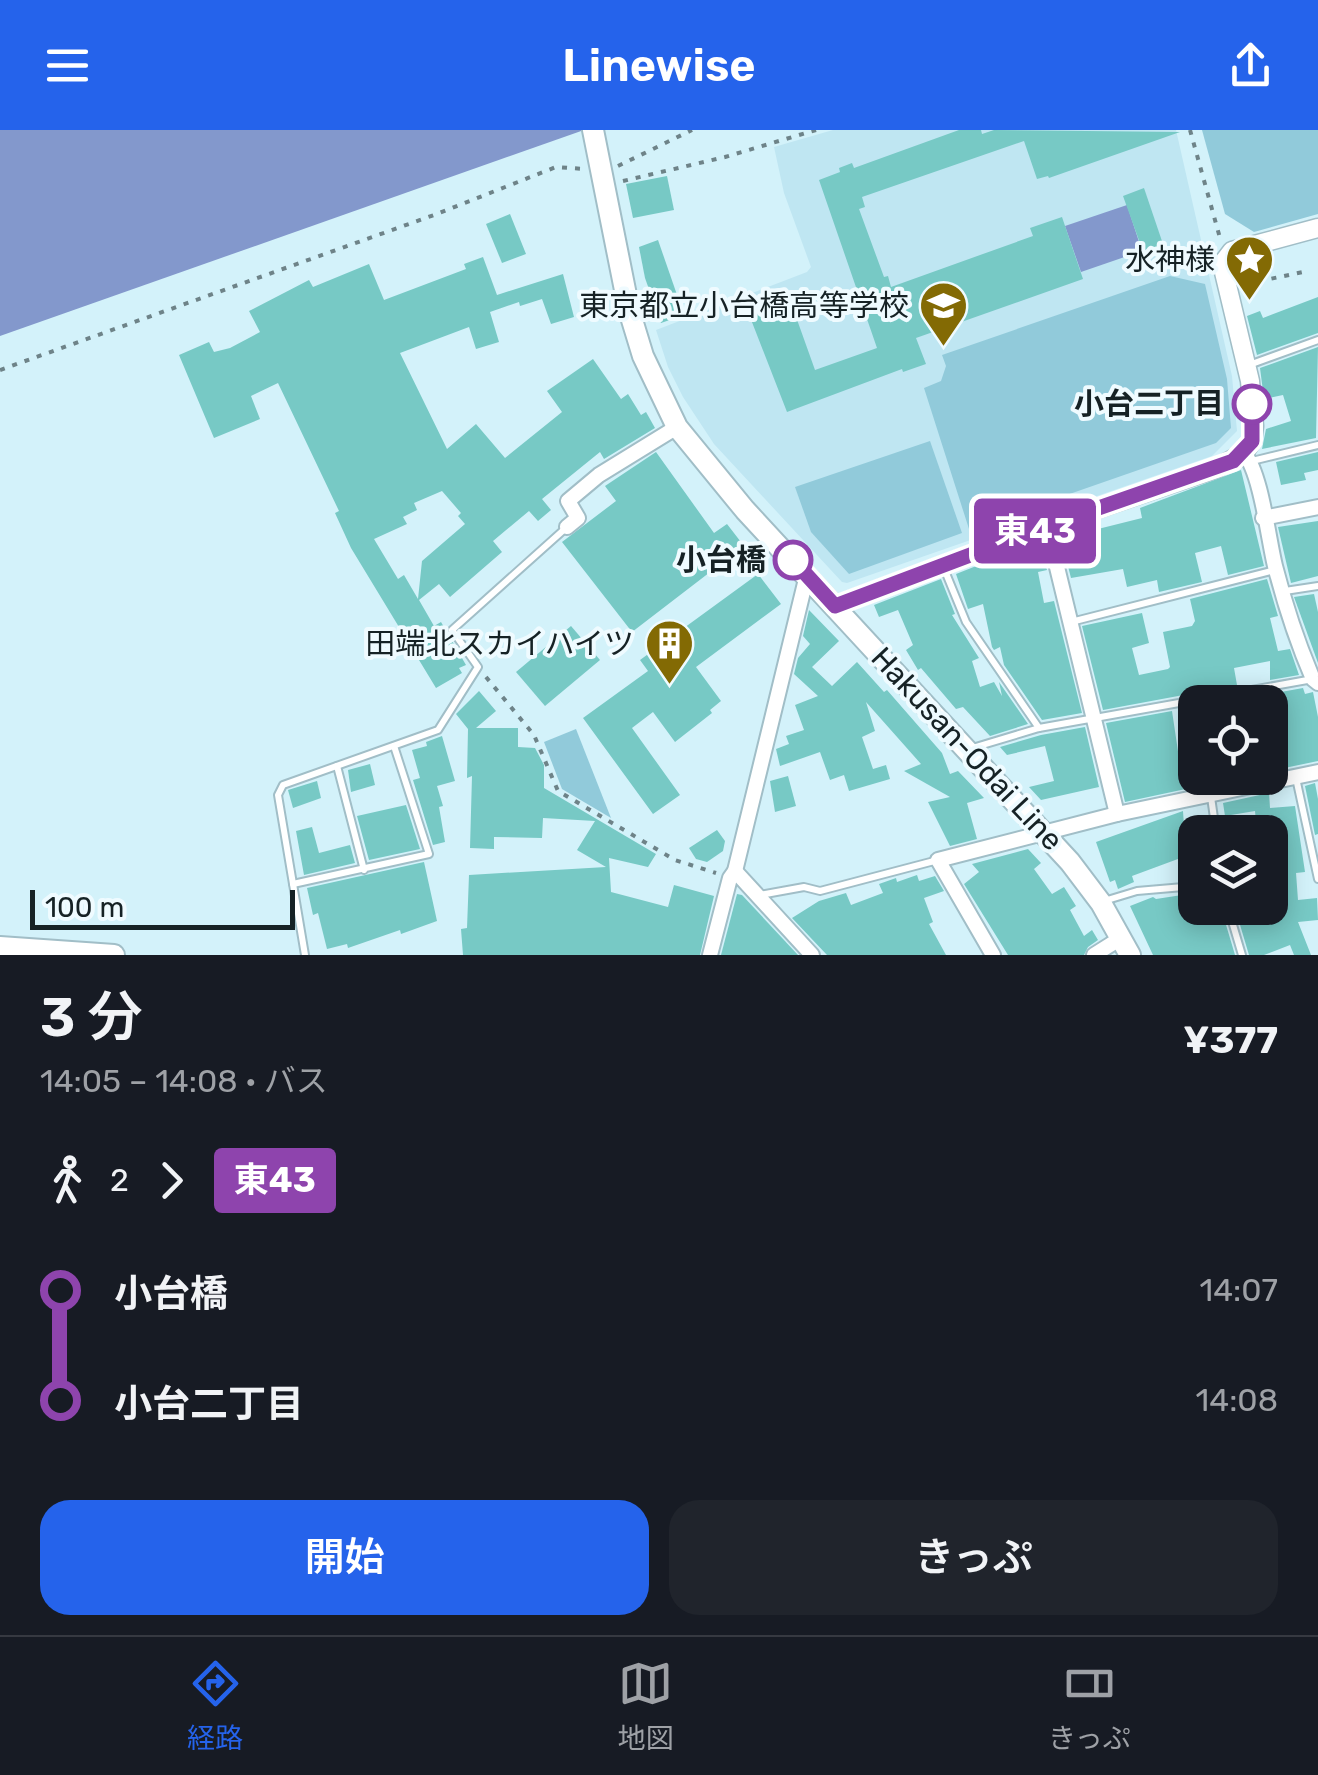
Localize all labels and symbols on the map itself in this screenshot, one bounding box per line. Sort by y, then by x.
place icon: 水神様 [1224,234,1276,302]
place label: 水神様 [1125,242,1215,278]
school or university icon: 東京都立小台橋高等学校 [918,280,970,348]
place label: 東京都立小台橋高等学校 [579,288,909,324]
marker: 小台二丁目 [1233,385,1271,423]
place label: 小台二丁目 [1074,386,1224,422]
line badge: 東43 [978,498,1092,564]
marker: 小台橋 [774,541,812,579]
place label: 小台橋 [676,542,766,578]
building icon: 田端北スカイハイツ [643,618,695,686]
place label: 田端北スカイハイツ [365,626,634,662]
street label: Hakusan-Odai Line [864,640,1070,858]
scale bar [30,885,295,930]

